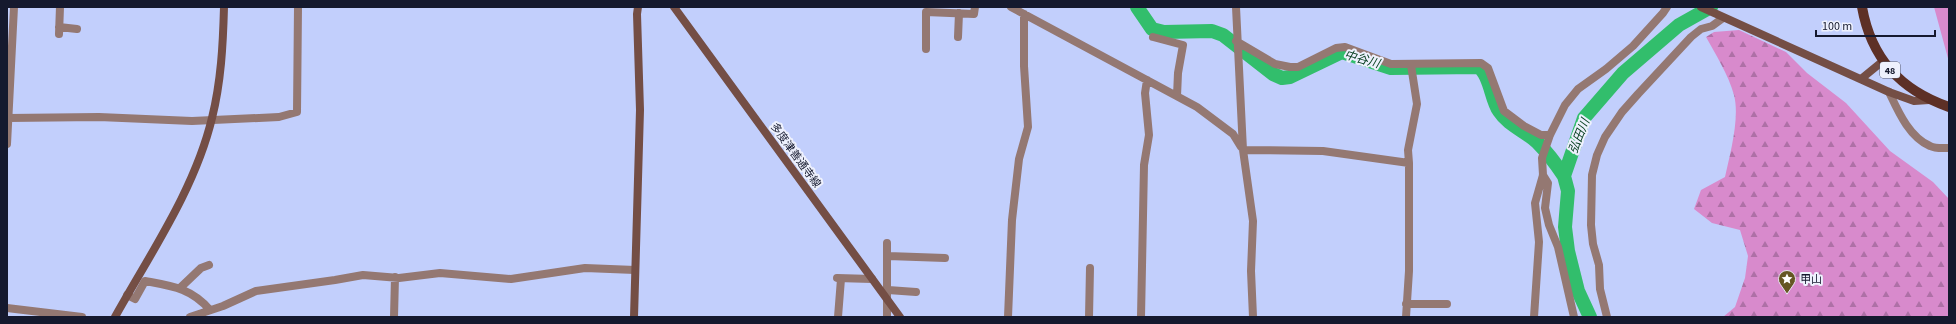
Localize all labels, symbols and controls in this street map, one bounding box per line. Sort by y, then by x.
scale bar [1816,12,1935,38]
text: 100 m [1822,18,1852,35]
water label: 中谷川 [1342,46,1383,73]
road number: 48 [1880,62,1900,78]
water label: 弘田川 [1565,114,1595,156]
street label: 多度津善通寺線 [767,120,824,191]
place icon: 甲山 [1777,269,1797,294]
place label: 甲山 [1800,272,1822,287]

